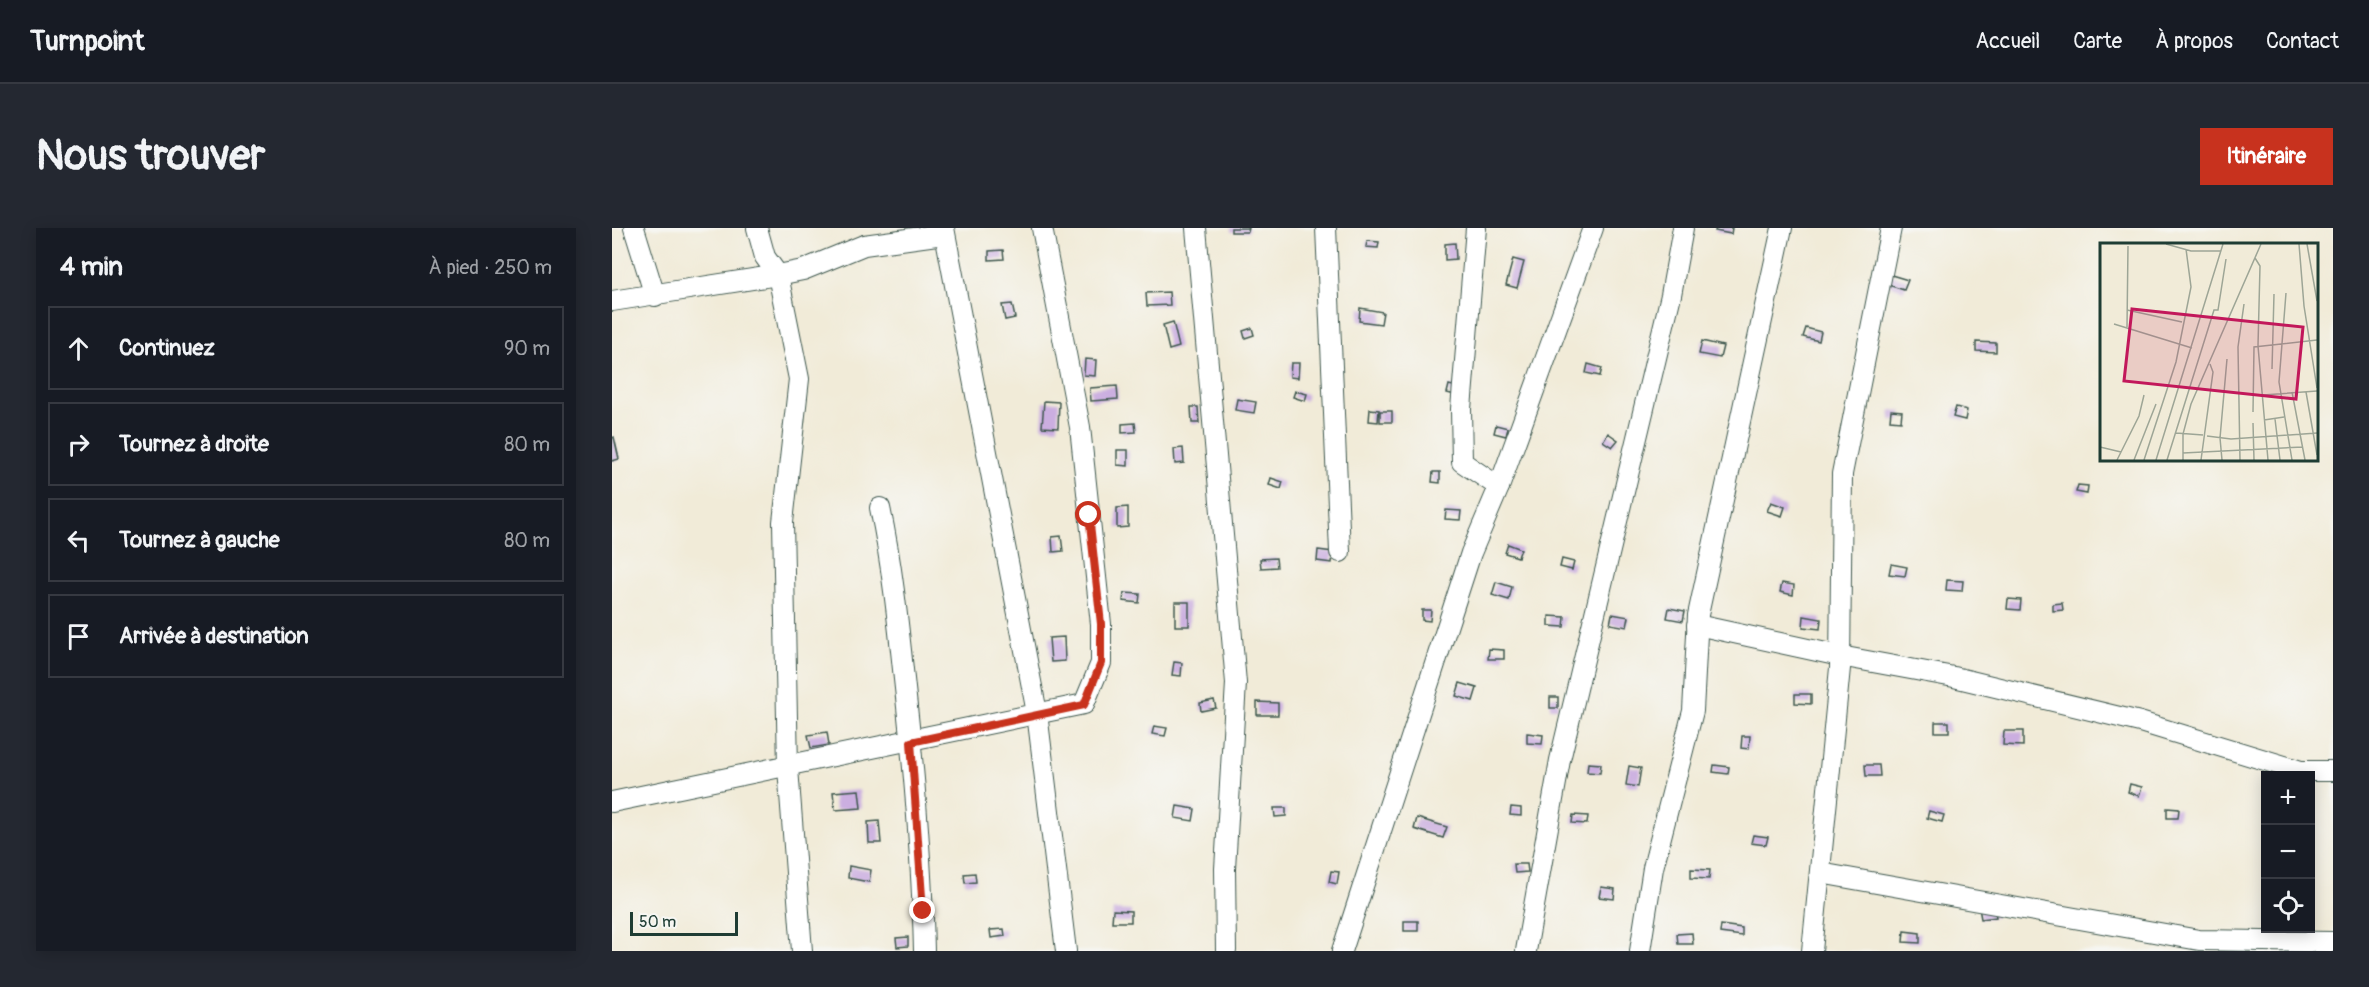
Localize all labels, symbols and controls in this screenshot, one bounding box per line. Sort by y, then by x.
text: Turnpoint [30,24,144,59]
text: Accueil [1976,28,2040,55]
text: Carte [2073,28,2122,55]
text: À propos [2155,28,2233,55]
text: Contact [2266,28,2339,55]
button: Itinéraire [2200,128,2333,185]
text: Nous trouver [36,130,265,182]
inset map [2100,243,2318,460]
text: 4 min [60,251,123,283]
text: À pied · 250 m [429,255,552,280]
icon: ahead [62,332,95,365]
text: Continuez [119,334,215,362]
text: 90 m [504,336,550,361]
icon: right [62,428,95,461]
text: Tournez à droite [119,430,269,458]
text: 80 m [504,432,550,457]
route start [1075,501,1101,527]
icon: left [62,524,95,557]
text: Tournez à gauche [119,526,280,554]
text: 80 m [504,528,550,553]
icon: arrive [62,620,95,653]
text: Arrivée à destination [119,622,309,650]
map controls [2261,771,2315,933]
button: + [2261,771,2315,825]
button: − [2261,825,2315,879]
button: locate [2261,879,2315,933]
route end [909,897,935,923]
scale bar [630,909,738,936]
text: 50 m [639,912,676,932]

